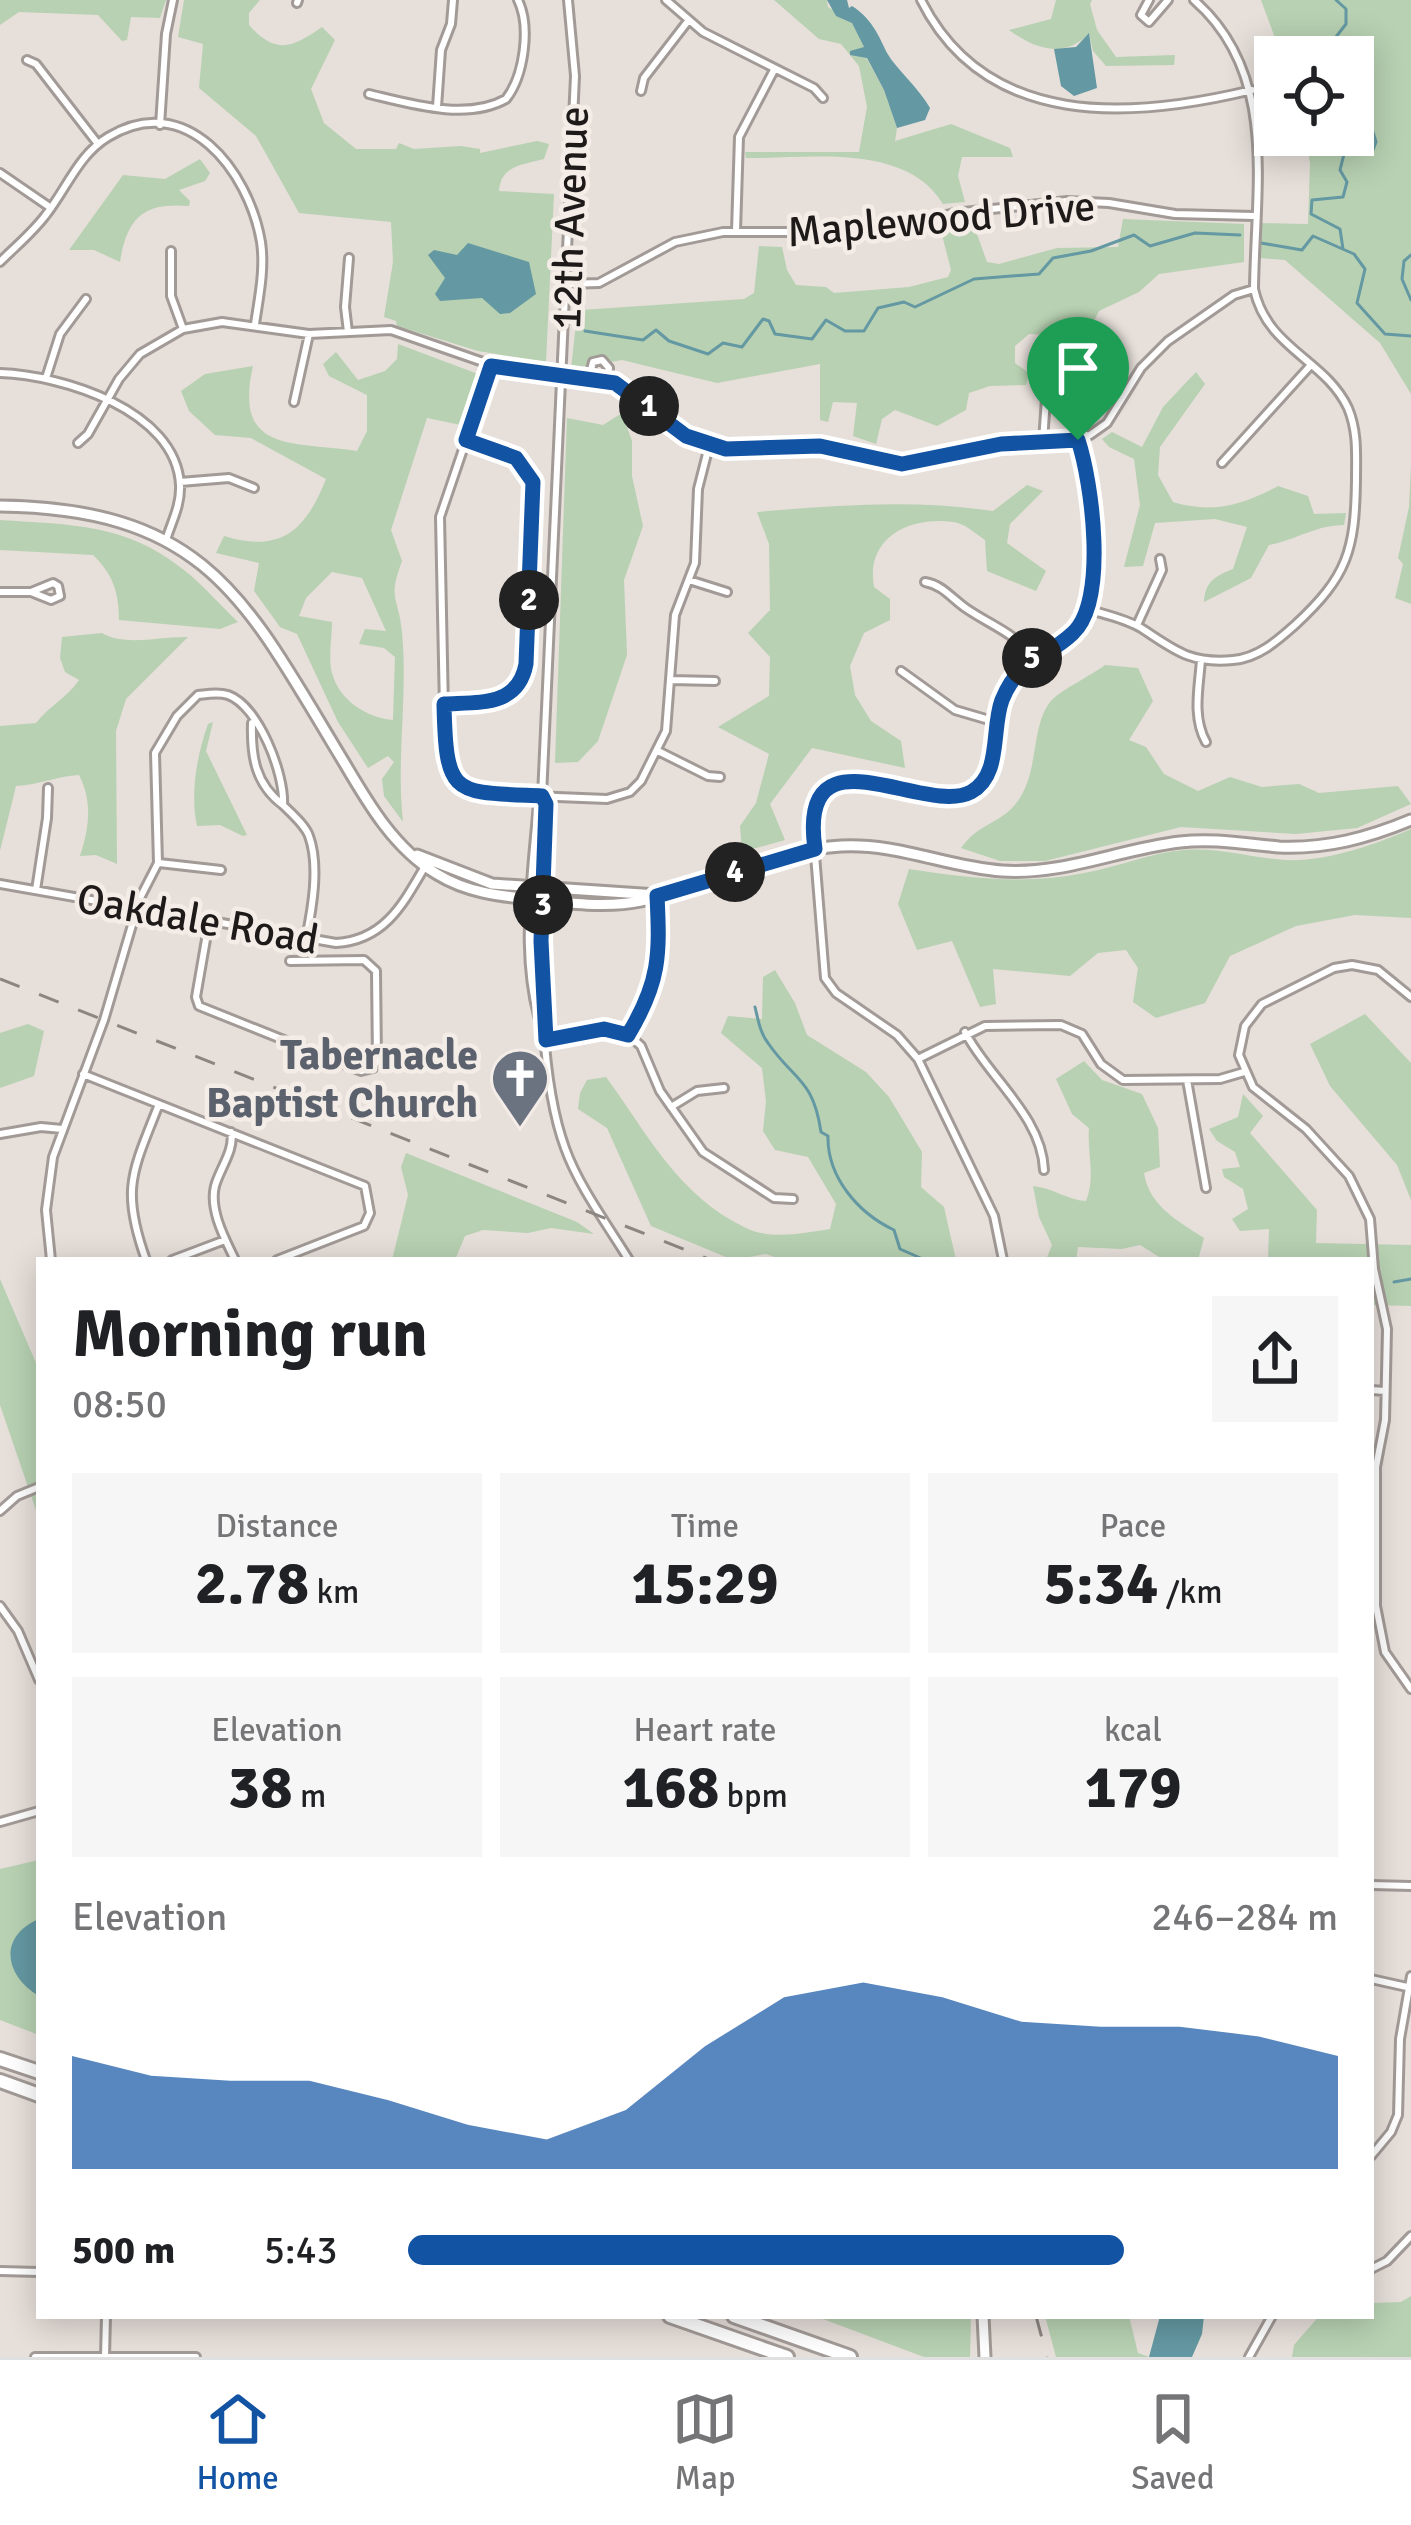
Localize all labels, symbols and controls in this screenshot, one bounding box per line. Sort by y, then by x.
map controls [1254,36,1374,156]
button: locate [1254,36,1374,156]
street label: 12th Avenue [541,105,600,331]
street label: Maplewood Drive [785,181,1097,258]
pin [1027,317,1129,440]
icon: arrive [1045,335,1111,401]
pin: 1 [619,376,679,436]
text: 1 [640,385,658,426]
pin: 2 [499,570,559,630]
text: 2 [520,579,538,620]
pin: 5 [1002,628,1062,688]
text: 5 [1023,637,1041,678]
pin: 4 [705,842,765,902]
text: 4 [726,851,744,892]
street label: Oakdale Road [73,873,323,966]
pin: 3 [513,875,573,935]
text: 3 [534,884,552,925]
place label: Tabernacle Baptist Church [206,1030,478,1129]
church icon: Tabernacle Baptist Church [489,1047,551,1129]
text: Morning run [72,1294,428,1375]
button: share [1212,1296,1338,1422]
text: 08:50 [72,1380,167,1428]
text: Distance [216,1506,338,1547]
text: Time [671,1506,739,1547]
text: Pace [1100,1506,1166,1547]
text: 2.78 [195,1547,309,1621]
text: 15:29 [631,1547,779,1621]
text: 5:34 [1044,1547,1158,1621]
text: km [309,1572,359,1613]
text: /km [1158,1572,1222,1613]
text: Elevation [211,1710,343,1751]
text: Heart rate [633,1710,777,1751]
text: kcal [1104,1710,1162,1751]
text: 38 [228,1751,293,1825]
text: 168 [622,1751,719,1825]
text: 179 [1084,1751,1182,1825]
text: m [293,1776,326,1817]
text: bpm [719,1776,788,1817]
text: Elevation [72,1893,227,1941]
text: 246–284 m [1151,1893,1338,1941]
text: 500 m [72,2226,175,2274]
text: 5:43 [264,2226,338,2274]
tab: Home [197,2386,279,2499]
tab: Map [672,2386,738,2499]
tab: Saved [1131,2386,1214,2499]

